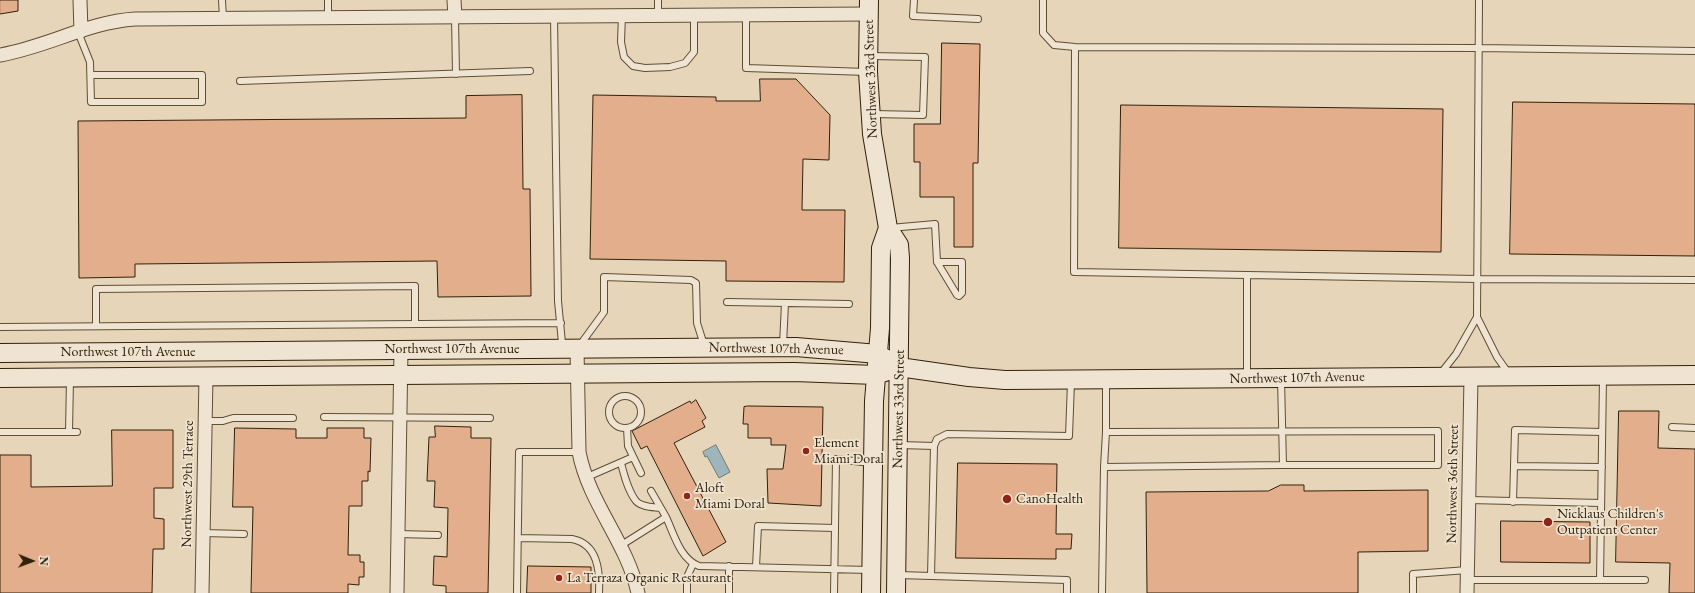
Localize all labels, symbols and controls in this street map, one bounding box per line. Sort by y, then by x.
street label: Northwest 33rd Street [861,19,881,139]
street label: Northwest 107th Avenue [708,339,844,359]
street label: Northwest 107th Avenue [384,341,520,357]
street label: Northwest 107th Avenue [60,344,196,360]
street label: Northwest 33rd Street [890,349,908,469]
street label: Northwest 107th Avenue [1229,368,1365,388]
street label: Northwest 29th Terrace [178,420,198,548]
street label: Northwest 36th Street [1444,424,1462,544]
place label: Element Miami Doral [814,435,884,468]
marker: Element Miami Doral [801,446,811,456]
place label: Aloft Miami Doral [695,480,765,512]
marker: Aloft Miami Doral [682,491,692,501]
place label: CanoHealth [1016,491,1083,507]
marker: CanoHealth [1001,493,1013,505]
place label: Nicklaus Children's Outpatient Center [1557,506,1663,538]
marker: Nicklaus Children's Outpatient Center [1542,516,1554,528]
north arrow [12,541,52,581]
text: N [37,557,51,566]
place label: La Terraza Organic Restaurant [567,570,731,586]
marker: La Terraza Organic Restaurant [554,573,564,583]

